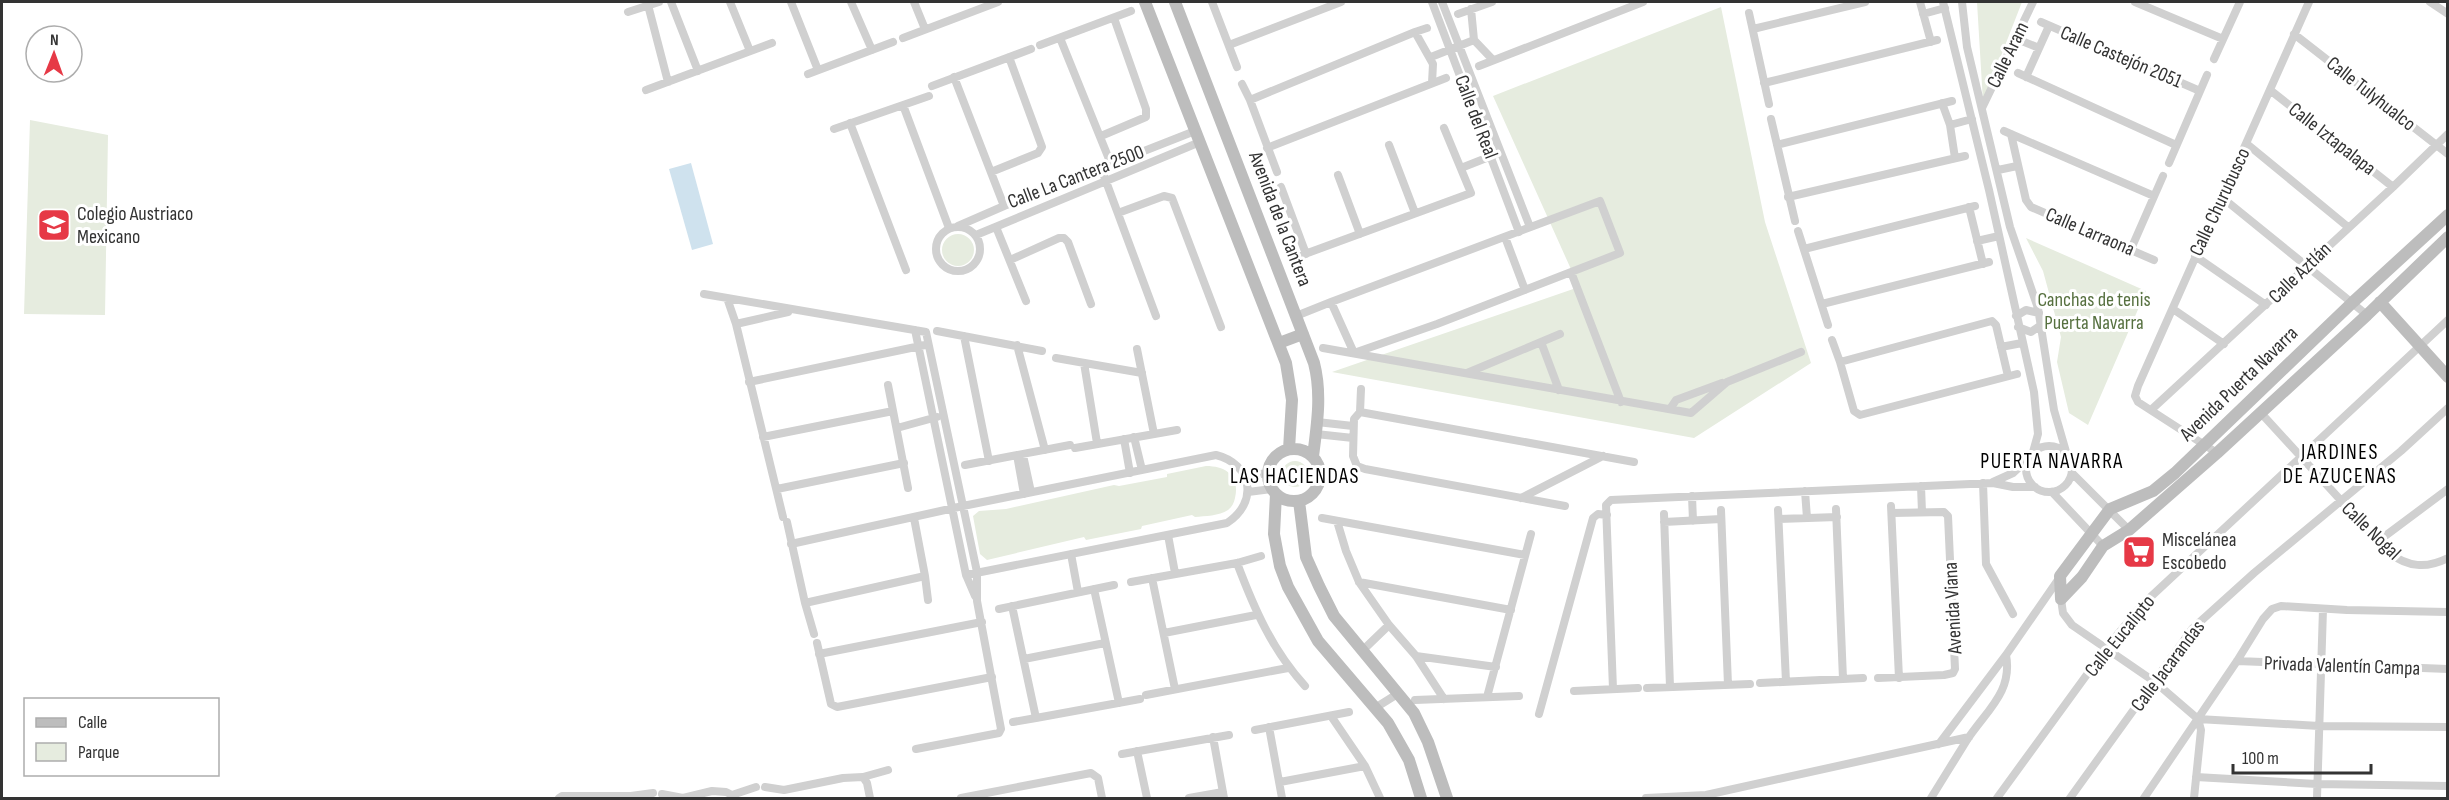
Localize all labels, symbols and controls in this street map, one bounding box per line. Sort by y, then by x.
street label: Calle Aram [1982,18,2034,92]
street label: Calle Castejón 2051 [2057,21,2185,93]
north arrow [24,24,84,84]
text: N [50,31,59,50]
street label: Calle Tulyhualco [2322,52,2420,136]
street label: Calle del Real [1449,72,1503,162]
street label: Calle Iztapalapa [2284,98,2380,180]
street label: Calle La Cantera 2500 [1004,140,1148,214]
street label: Calle Churubusco [2185,144,2255,260]
street label: Avenida de la Cantera [1243,147,1317,290]
place label: Colegio Austriaco Mexicano [77,202,193,249]
street label: Calle Larraona [2042,203,2138,261]
school or university icon: Colegio Austriaco Mexicano [36,207,72,243]
street label: Calle Aztlán [2264,237,2336,309]
park label: Canchas de tenis Puerta Navarra [2037,288,2151,335]
street label: Avenida Puerta Navarra [2174,322,2303,447]
district label: JARDINES DE AZUCENAS [2283,440,2397,489]
district label: PUERTA NAVARRA [1980,449,2124,474]
district label: LAS HACIENDAS [1230,464,1360,489]
street label: Calle Nogal [2336,497,2406,565]
place label: Miscelánea Escobedo [2162,528,2236,575]
supermarket icon: Miscelánea Escobedo [2121,534,2157,570]
street label: Avenida Viana [1939,561,1967,656]
street label: Calle Eucalipto [2080,590,2160,682]
street label: Calle Jacarandas [2126,616,2210,716]
street label: Privada Valentín Campa [2264,651,2420,681]
legend [24,698,219,776]
text: Calle [78,712,107,733]
scale bar [2233,737,2371,775]
text: Parque [78,742,119,763]
text: 100 m [2242,748,2279,769]

